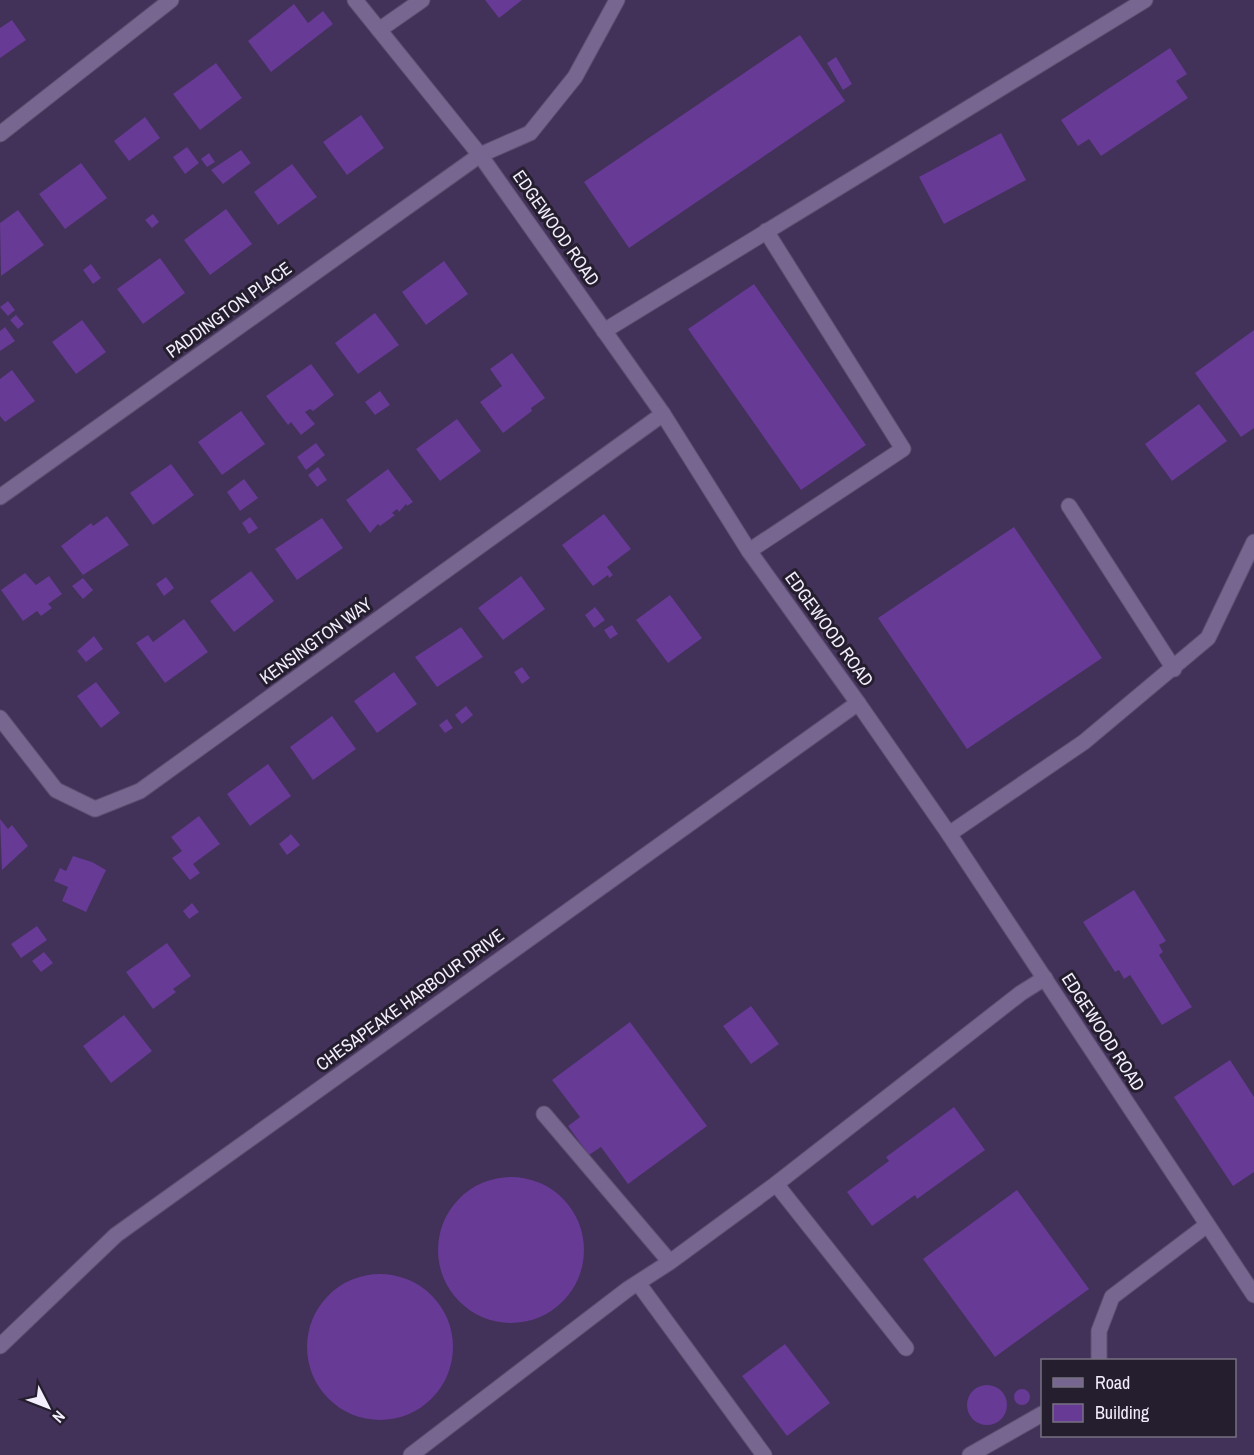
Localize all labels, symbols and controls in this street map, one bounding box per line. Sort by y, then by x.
street label: EDGEWOOD ROAD [507,165,606,291]
street label: PADDINGTON PLACE [161,256,297,364]
street label: EDGEWOOD ROAD [779,566,880,691]
street label: KENSINGTON WAY [254,591,377,690]
street label: CHESAPEAKE HARBOUR DRIVE [310,923,509,1076]
street label: EDGEWOOD ROAD [1056,968,1151,1096]
legend [1041,1359,1236,1437]
text: Road [1095,1370,1130,1395]
north arrow [18,1377,78,1437]
text: Building [1095,1400,1150,1425]
text: N [48,1406,70,1428]

